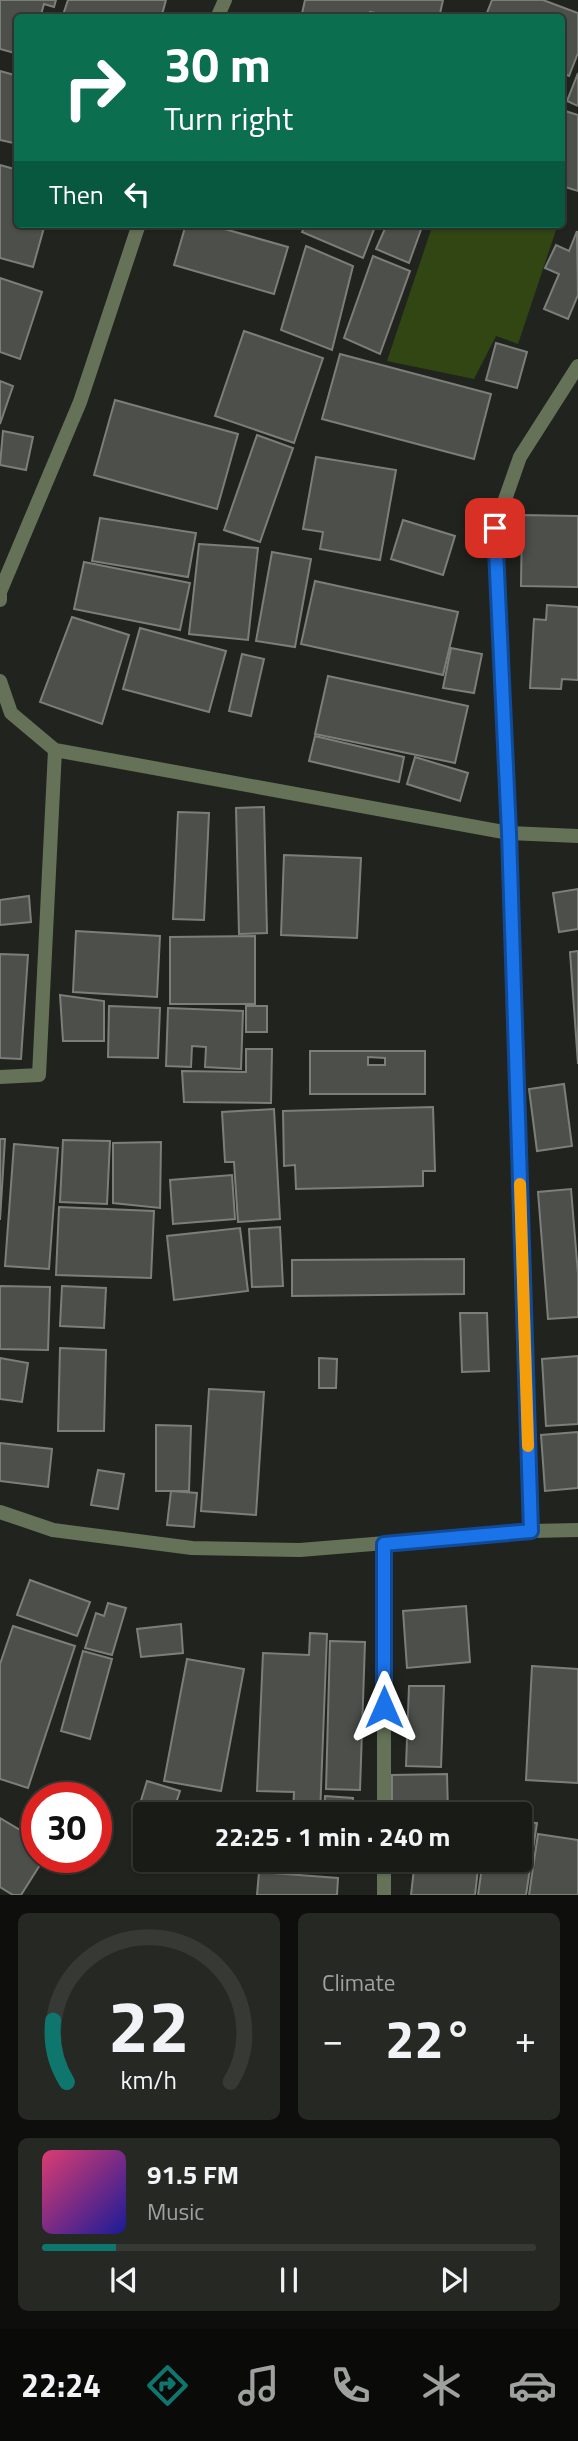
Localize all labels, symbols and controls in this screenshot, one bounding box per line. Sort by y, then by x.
text: 30 m [164,26,271,101]
icon: right [49,42,140,133]
text: Turn right [164,94,293,142]
text: Then [49,175,104,214]
icon: left [118,175,156,213]
pin [465,498,525,558]
icon: arrive [476,509,514,547]
position arrow [347,1670,421,1744]
speed limit sign: 30 [21,1782,112,1873]
text: 22:25 · 1 min · 240 m [215,1817,450,1856]
text: Climate [322,1965,395,2000]
text: 22 [108,1971,190,2081]
text: 22° [385,1999,473,2078]
text: − [322,2010,343,2068]
text: + [515,2010,536,2068]
text: km/h [121,2061,177,2099]
text: 91.5 FM [147,2155,239,2194]
text: Music [147,2194,204,2229]
icon: previous [105,2261,143,2299]
icon: pause [270,2261,308,2299]
icon: next [435,2261,473,2299]
text: 22:24 [21,2361,101,2409]
icon: directions [143,2361,192,2410]
icon: music [234,2361,283,2410]
icon: phone [326,2361,375,2410]
icon: climate [417,2361,466,2410]
icon: car [508,2361,557,2410]

